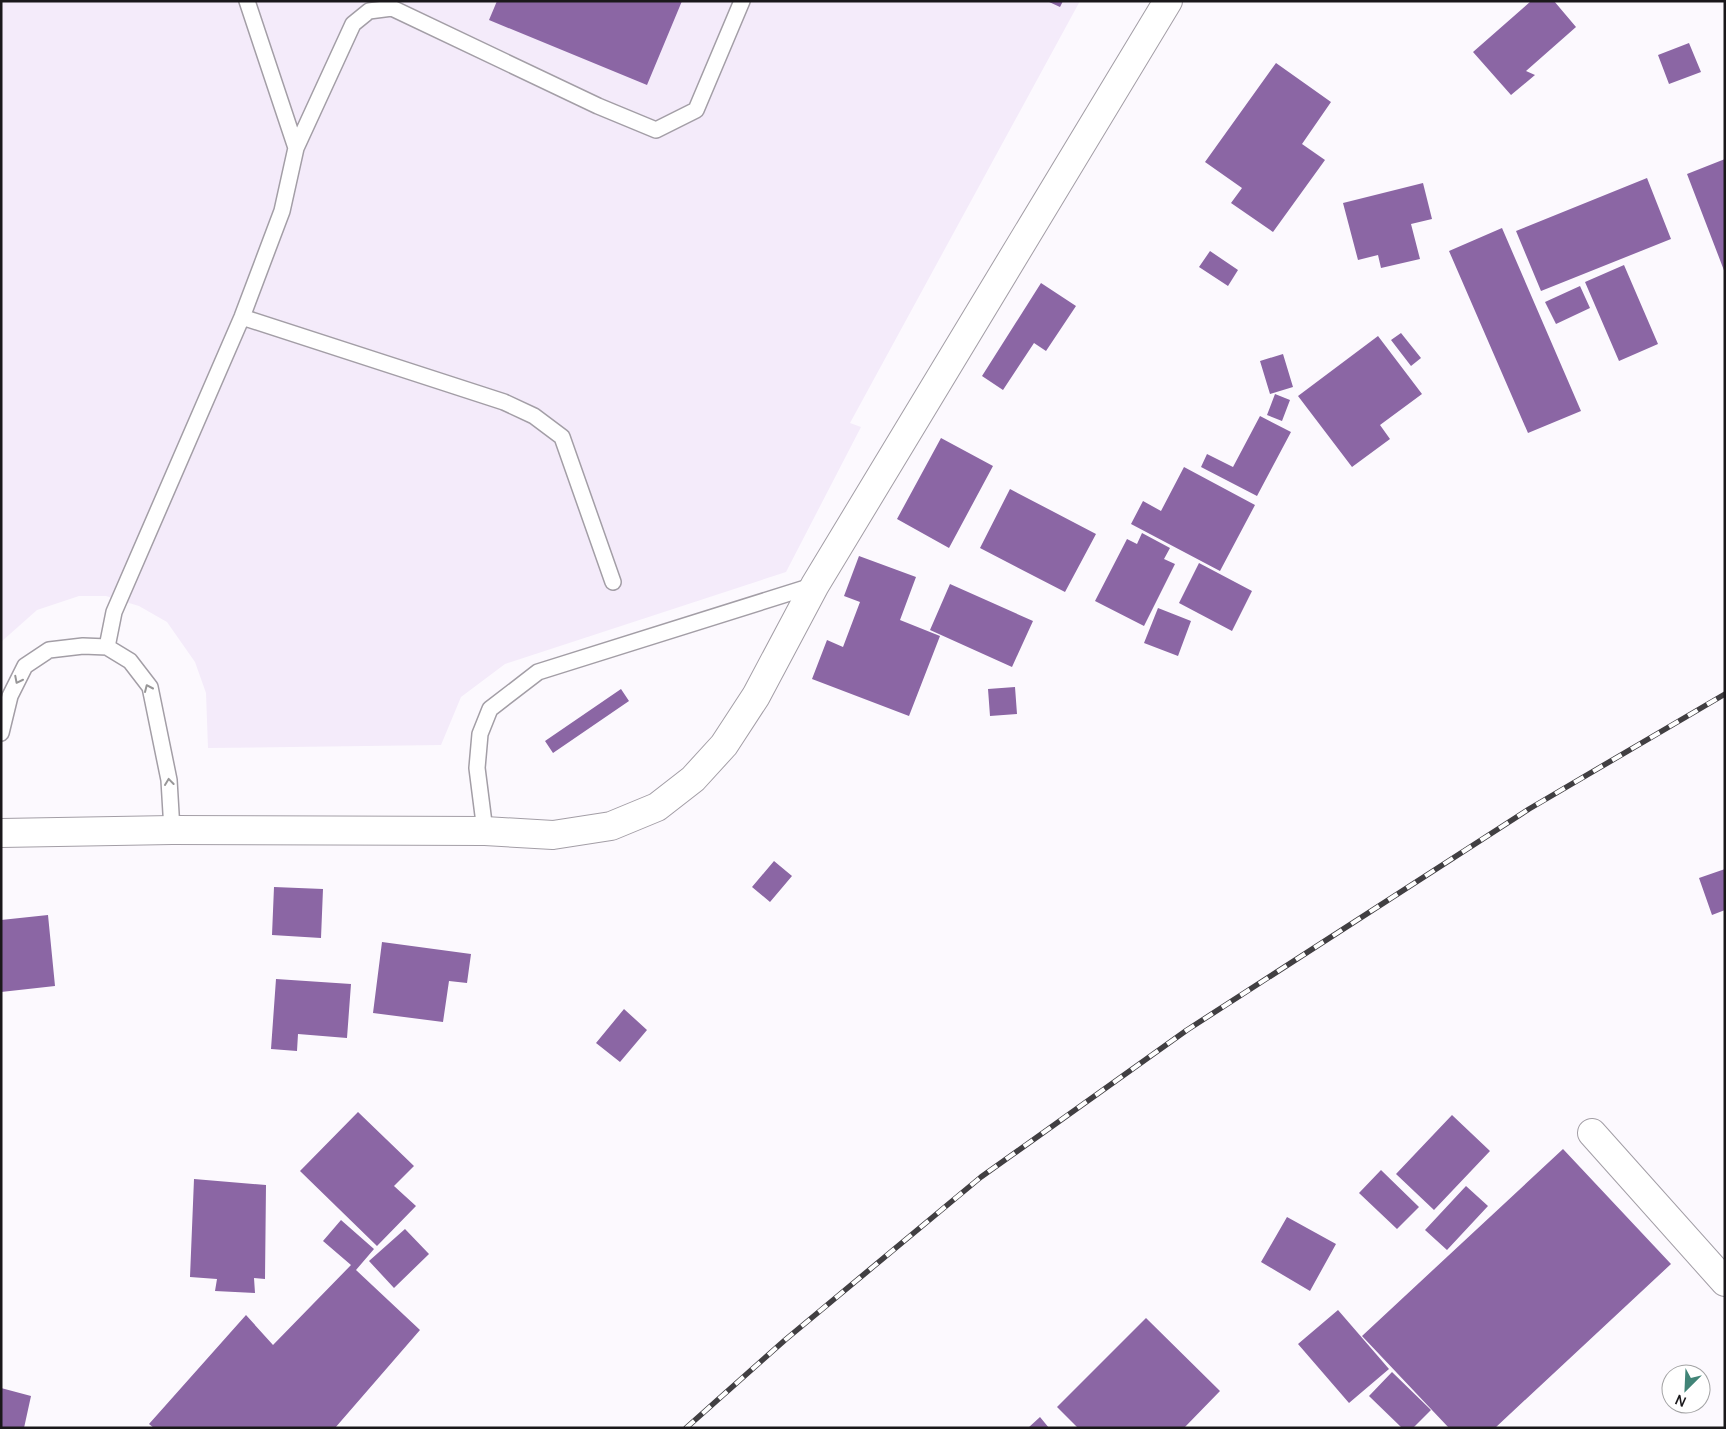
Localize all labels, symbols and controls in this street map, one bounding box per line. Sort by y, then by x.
one-way arrow [14,675,24,684]
one-way arrow [144,684,154,693]
one-way arrow [164,778,175,786]
north arrow [1661,1364,1711,1414]
text: N [1672,1391,1689,1412]

